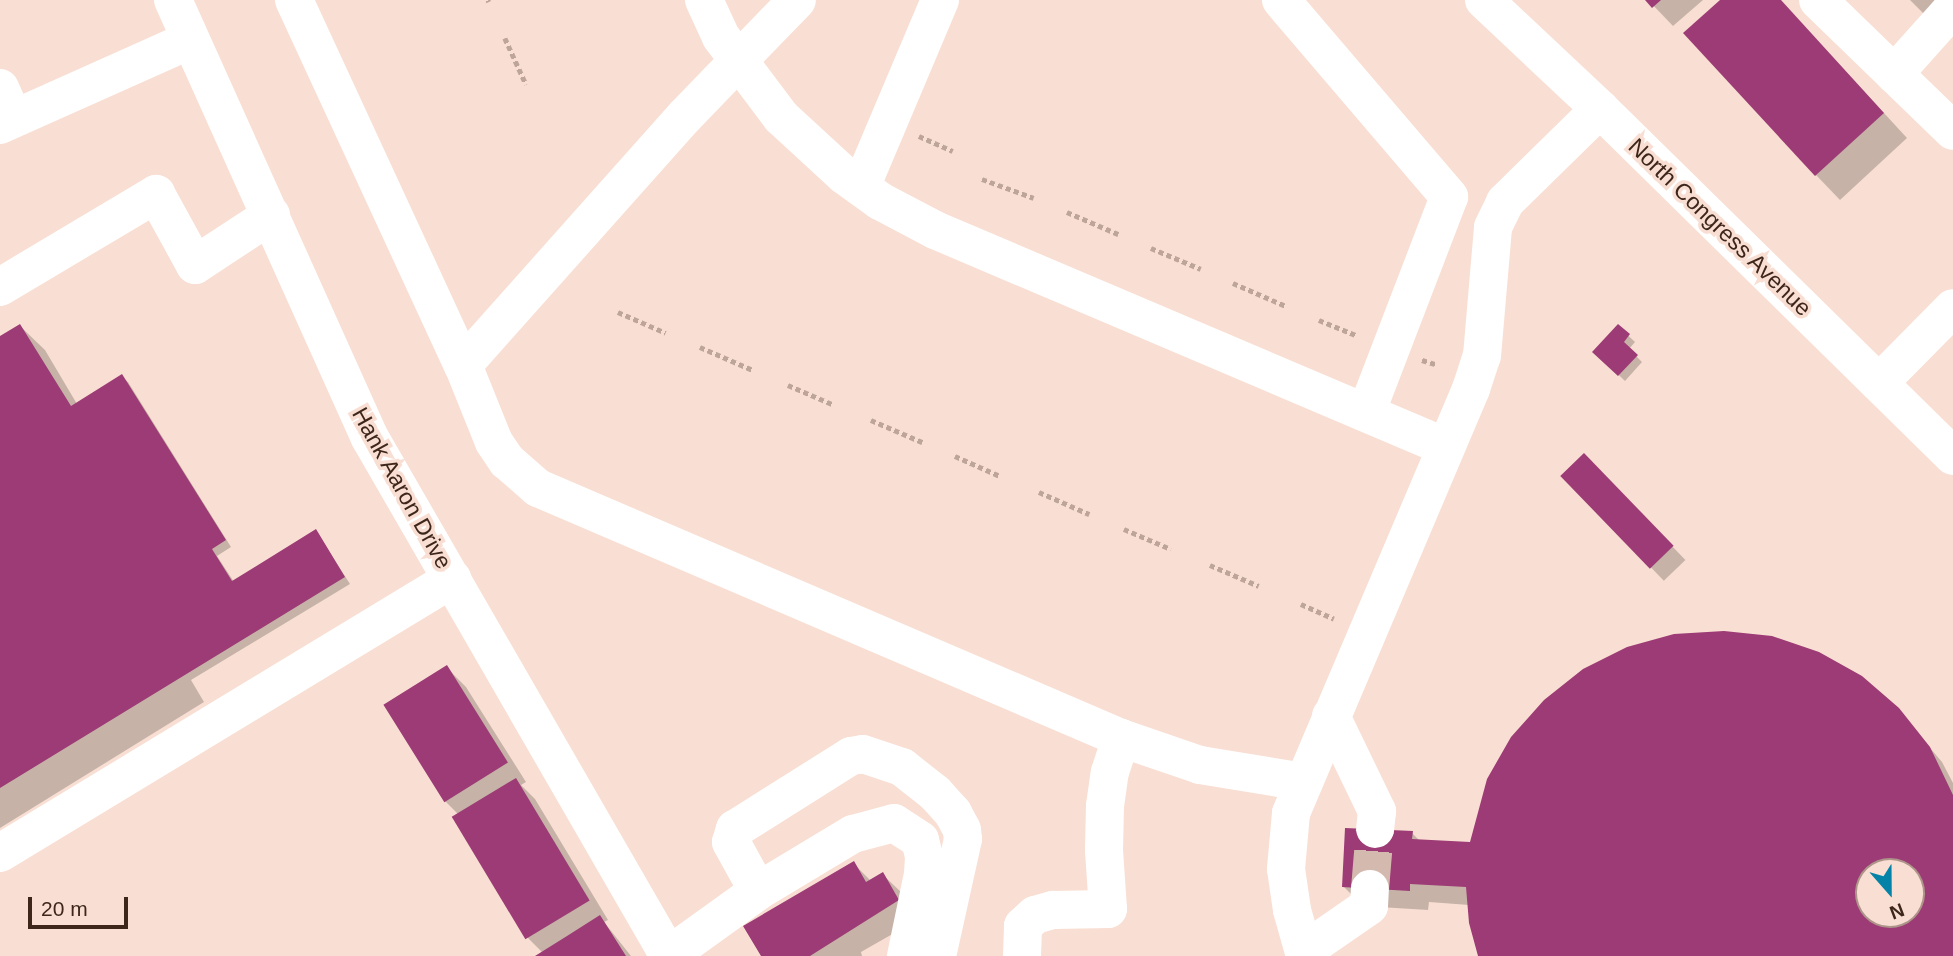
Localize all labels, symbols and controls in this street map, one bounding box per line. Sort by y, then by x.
street label: North Congress Avenue [1622,132,1818,322]
street label: Hank Aaron Drive [346,402,458,574]
north arrow [1855,858,1925,928]
scale bar [32,883,131,927]
text: 20 m [41,897,88,920]
text: N [1887,899,1907,923]

